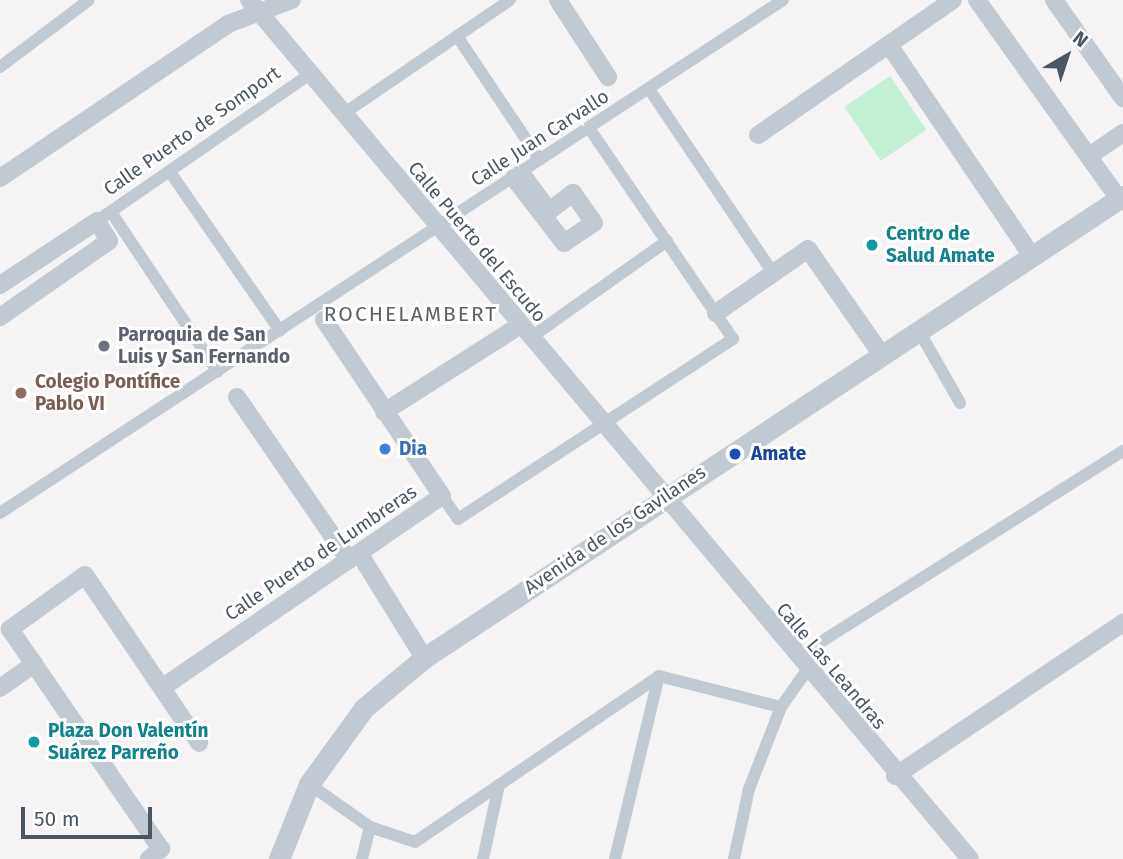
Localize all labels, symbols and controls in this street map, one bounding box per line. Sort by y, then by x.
north arrow [1032,21,1102,91]
text: N [1068,26,1093,52]
street label: Calle Puerto de Somport [99,61,285,201]
street label: Calle Juan Carvallo [467,85,613,191]
street label: Calle Puerto del Escudo [403,157,551,327]
place label: Centro de Salud Amate [886,223,995,267]
marker: Centro de Salud Amate [864,237,880,253]
district label: ROCHELAMBERT [325,301,497,327]
place label: Parroquia de San Luis y San Fernando [118,324,290,368]
marker: Parroquia de San Luis y San Fernando [96,338,112,354]
place label: Colegio Pontífice Pablo VI [35,371,180,415]
marker: Colegio Pontífice Pablo VI [13,385,29,401]
place label: Dia [399,438,427,460]
marker: Dia [377,441,393,457]
place label: Amate [751,443,806,465]
marker: Amate [725,444,745,464]
street label: Avenida de los Gavilanes [520,461,710,599]
street label: Calle Puerto de Lumbreras [221,480,421,626]
street label: Calle Las Leandras [771,598,891,734]
place label: Plaza Don Valentín Suárez Parreño [48,720,208,764]
marker: Plaza Don Valentín Suárez Parreño [26,734,42,750]
scale bar [24,792,156,836]
text: 50 m [34,806,80,832]

